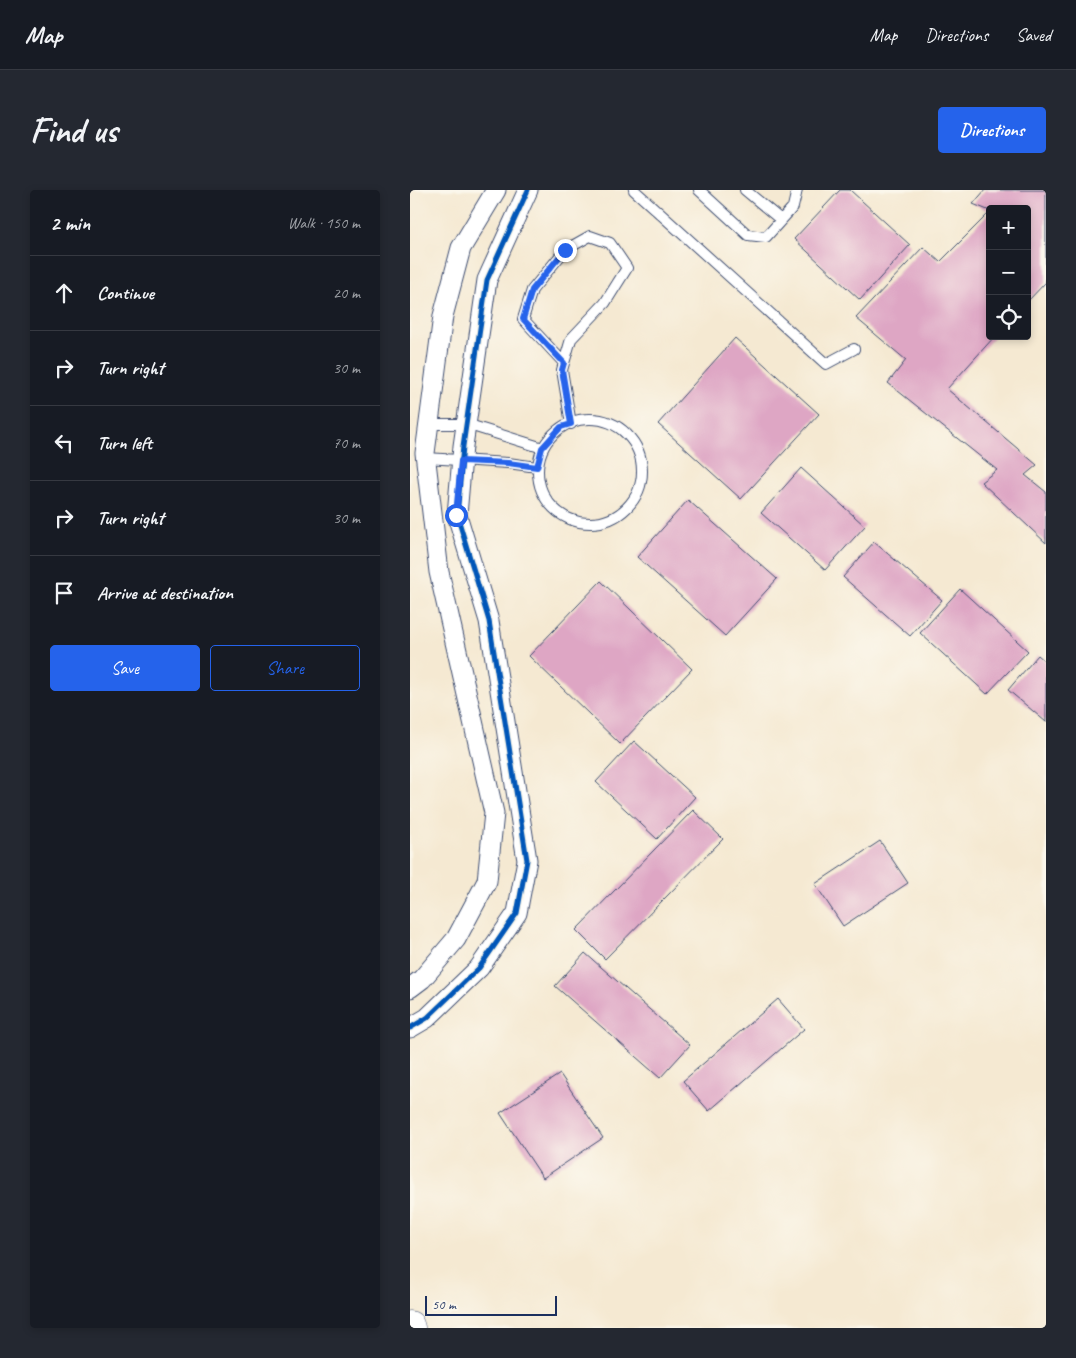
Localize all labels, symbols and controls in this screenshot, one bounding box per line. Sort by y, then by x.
text: Map [25,20,62,50]
text: Map [870,24,897,46]
text: Directions [925,24,988,46]
text: Saved [1016,24,1051,46]
button: Directions [938,107,1046,153]
text: Find us [30,108,117,153]
map controls [986,205,1031,340]
button: + [986,205,1031,250]
text: 2 min [50,210,90,236]
text: Walk · 150 m [288,213,360,233]
route end [554,239,577,262]
button: − [986,250,1031,295]
icon: ahead [50,279,78,307]
text: Continue [97,281,154,305]
text: 20 m [333,283,360,303]
button: locate [986,295,1031,340]
icon: right [50,354,78,382]
text: Turn right [97,356,164,380]
text: 30 m [333,358,360,378]
icon: left [50,429,78,457]
text: Turn left [97,431,152,455]
text: 70 m [333,433,360,453]
icon: right [50,504,78,532]
route start [445,504,468,527]
text: Turn right [97,506,164,530]
text: 30 m [333,508,360,528]
icon: arrive [50,579,78,607]
text: Arrive at destination [97,581,233,605]
button: Save [50,645,200,691]
button: Share [210,645,360,691]
scale bar [425,1293,558,1316]
text: 50 m [432,1296,456,1313]

